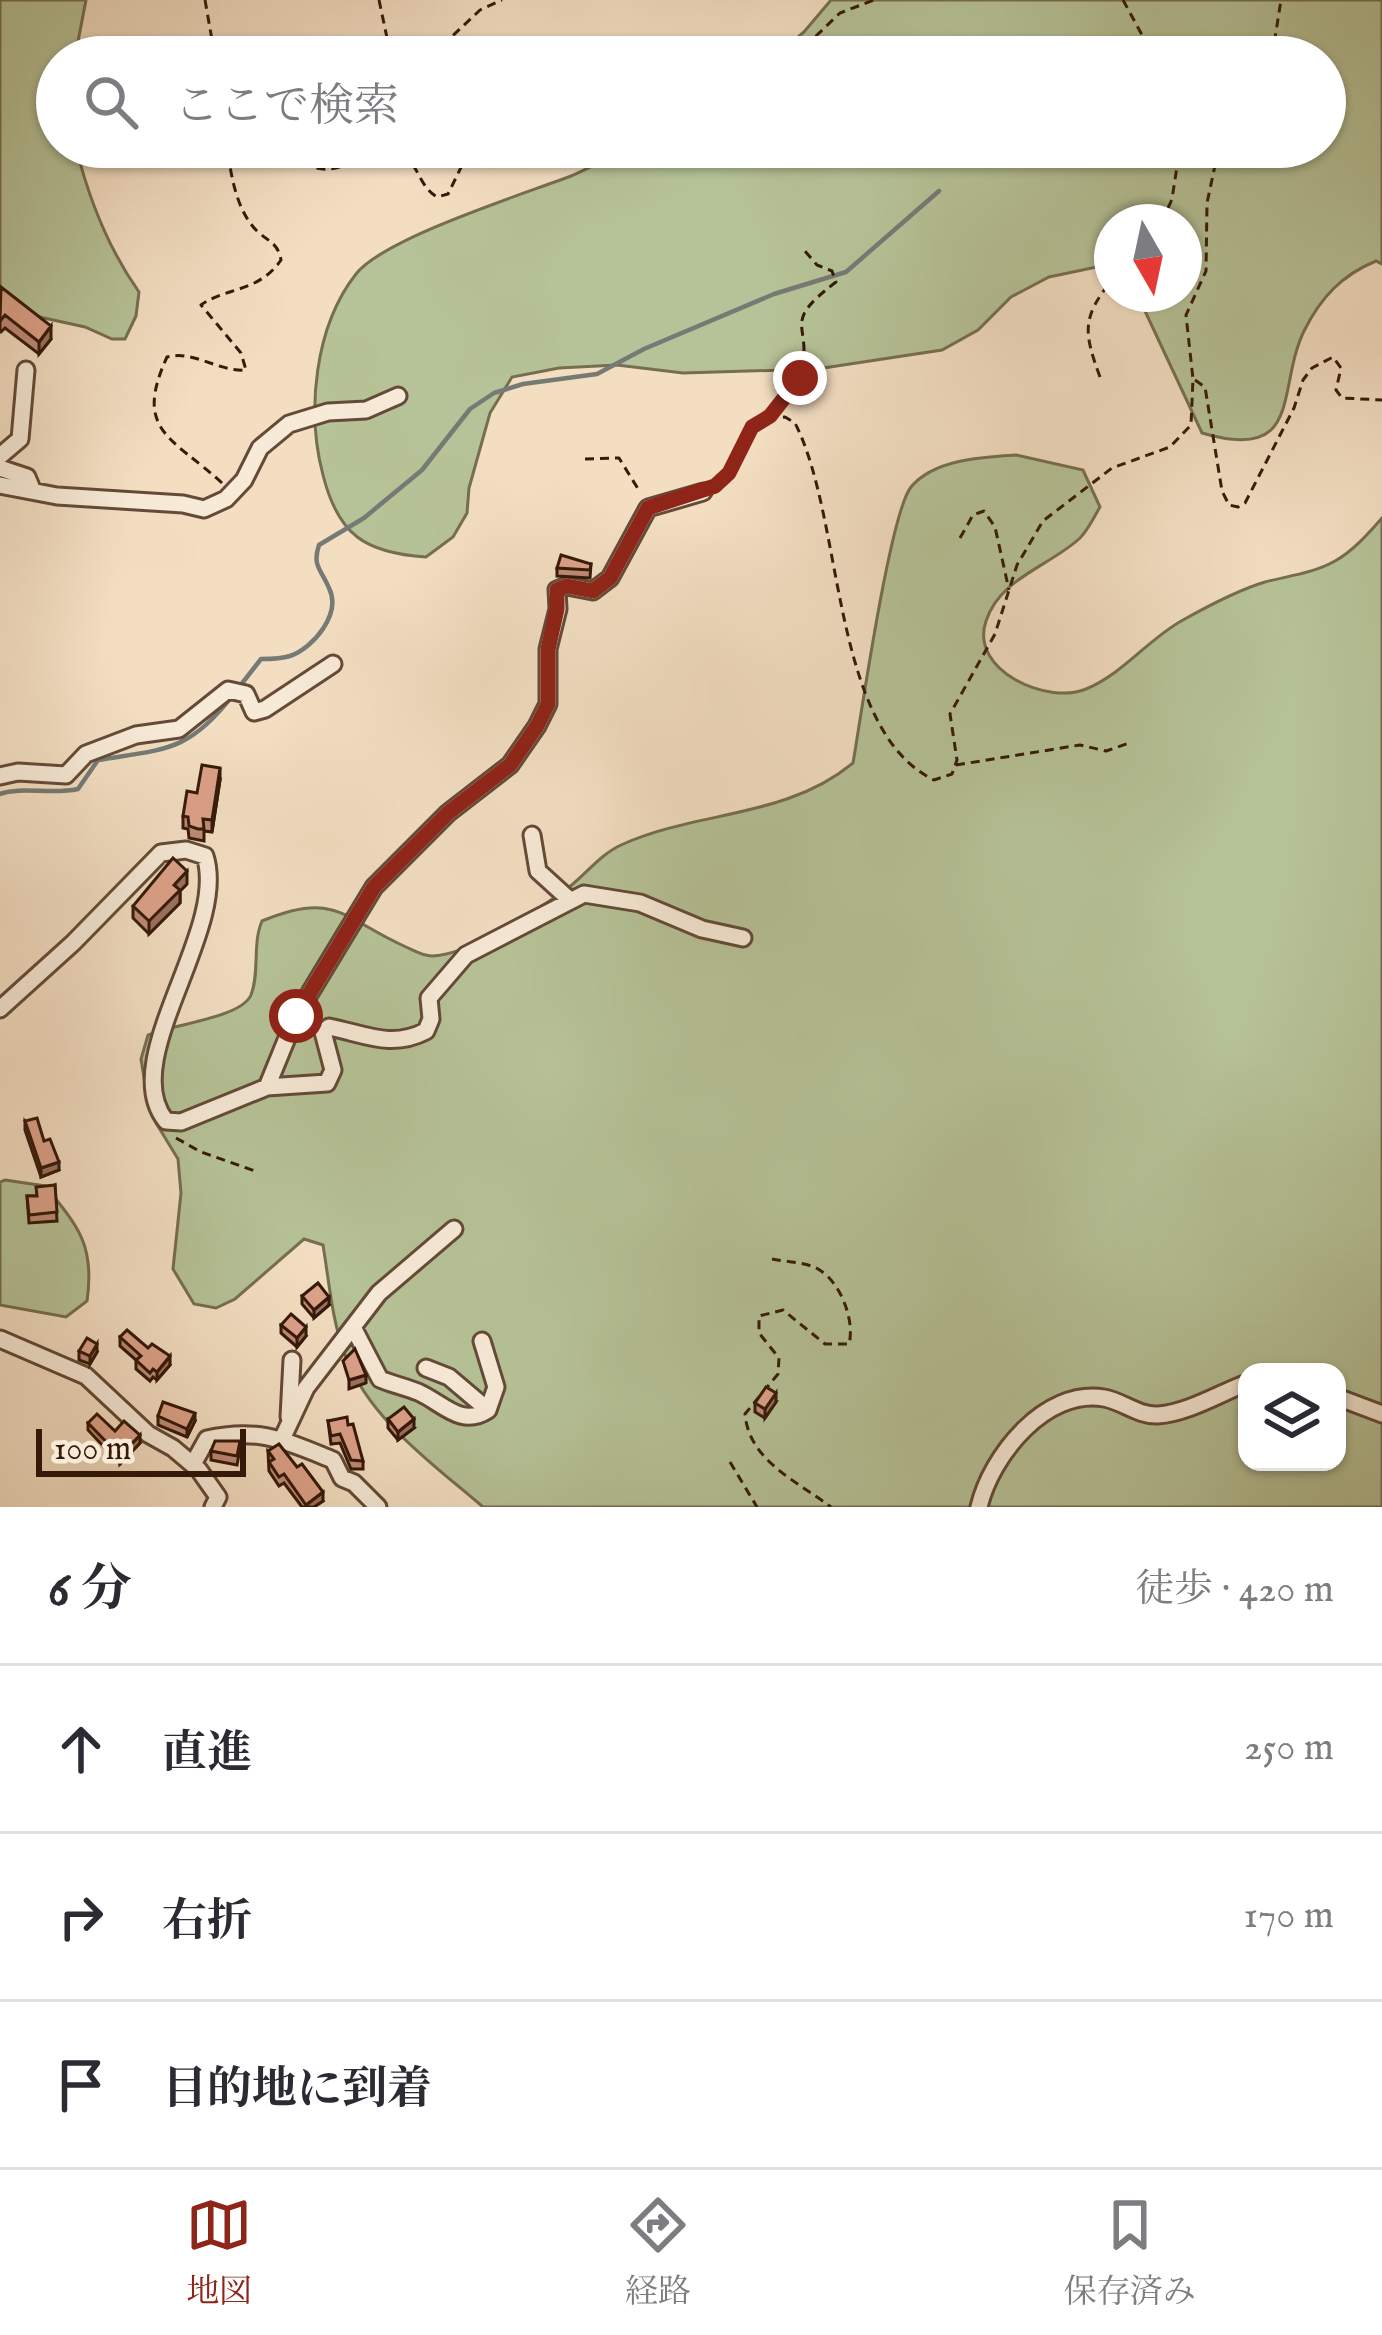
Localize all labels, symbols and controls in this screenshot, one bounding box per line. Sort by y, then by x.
search box [36,36,1346,168]
icon: search [78,69,144,135]
text: ここで検索 [174,79,399,136]
north arrow [1094,204,1202,312]
route end [773,351,827,405]
route start [269,989,323,1043]
map controls [1238,1363,1346,1471]
button: layers [1238,1363,1346,1471]
scale bar [36,1423,246,1476]
text: 100 m [54,1429,131,1471]
text: 6 分 [48,1559,132,1624]
text: 徒歩 · 420 m [1135,1566,1334,1615]
icon: ahead [48,1716,114,1782]
text: 250 m [1244,1724,1334,1773]
text: 直進 [162,1726,252,1783]
icon: right [48,1884,114,1950]
text: 170 m [1243,1892,1334,1941]
text: 右折 [162,1894,252,1951]
icon: arrive [48,2052,114,2118]
text: 目的地に到着 [162,2062,432,2119]
tab: 地図 [186,2192,252,2314]
tab: 経路 [625,2192,691,2314]
tab: 保存済み [1064,2192,1196,2314]

